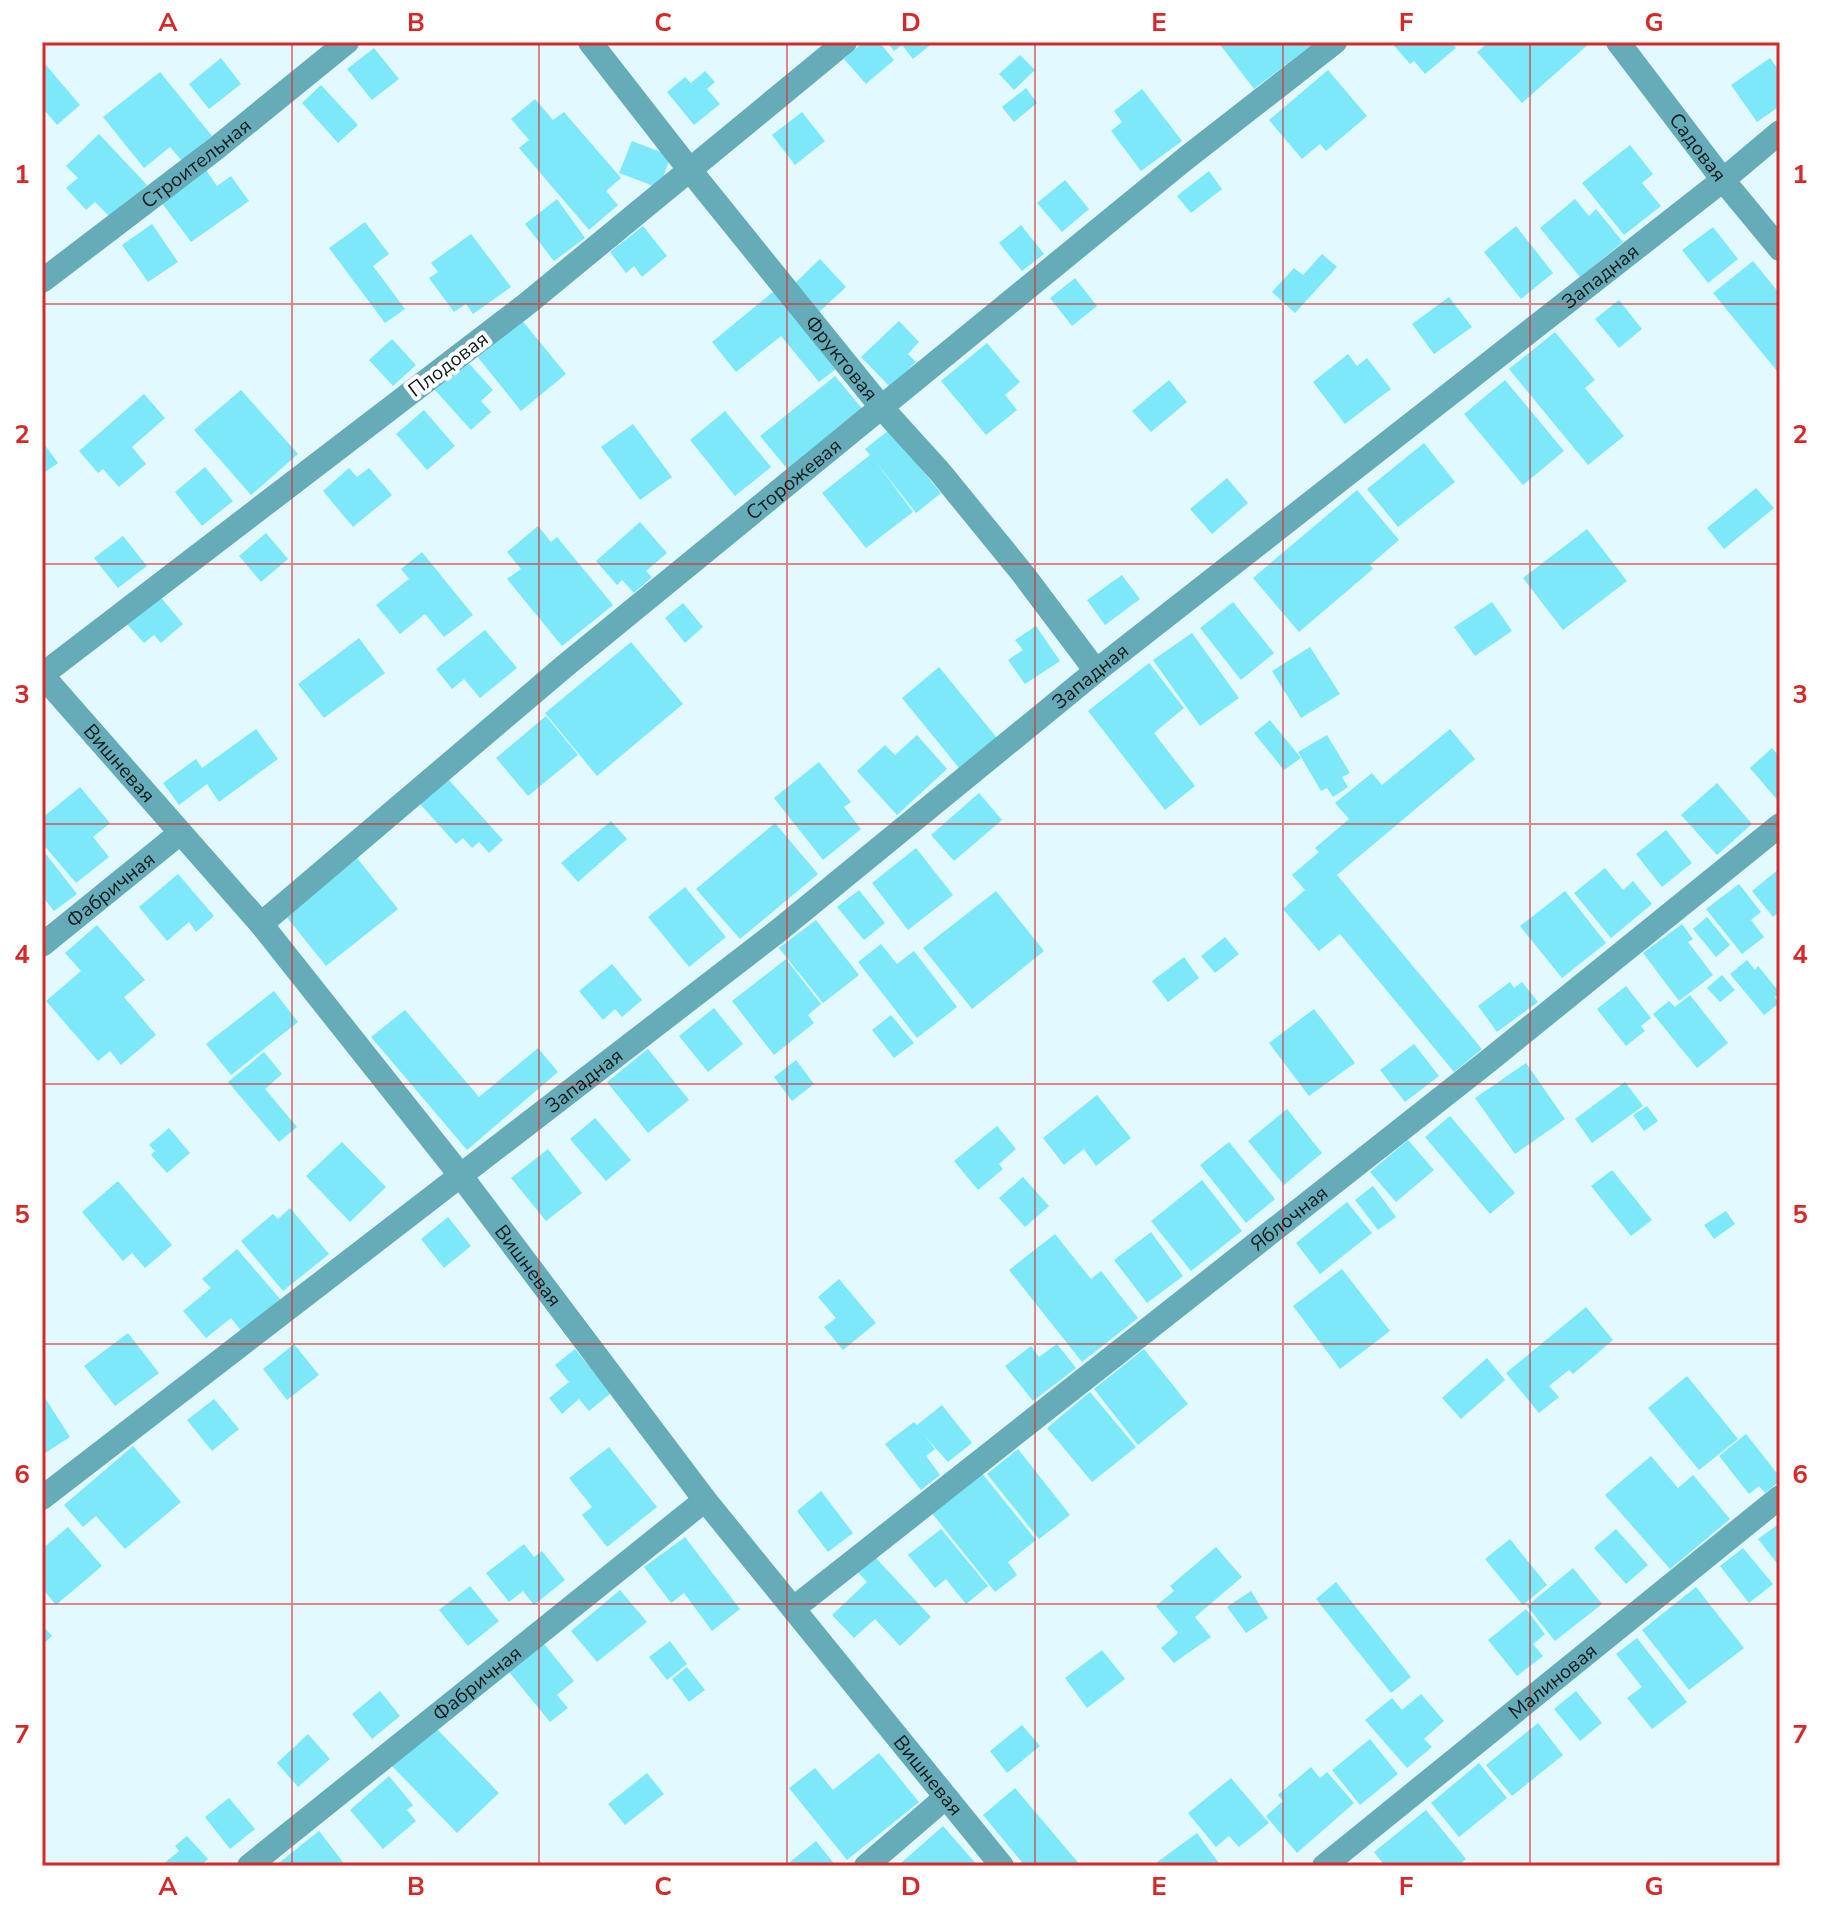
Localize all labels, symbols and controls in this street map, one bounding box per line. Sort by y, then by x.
text: A [158,5,178,40]
text: B [407,5,425,40]
text: C [654,5,672,40]
text: D [901,5,921,40]
text: E [1151,5,1167,40]
text: F [1399,5,1413,40]
text: G [1644,5,1664,40]
street label: Садовая [1663,107,1732,187]
street label: Строительная [136,112,257,215]
text: 1 [14,157,30,192]
text: 1 [1792,157,1808,192]
street label: Западная [1556,238,1645,315]
street label: Фруктовая [799,310,884,407]
street label: Плодовая [403,325,494,403]
text: 2 [14,417,30,452]
text: 2 [1792,417,1808,452]
street label: Сторожевая [740,432,847,527]
street label: Западная [1046,637,1134,716]
text: 3 [14,677,30,712]
text: 3 [1792,677,1808,712]
street label: Вишневая [77,718,161,809]
street label: Фабричная [61,846,161,934]
text: 4 [14,937,30,972]
text: 4 [1792,937,1808,972]
street label: Западная [540,1042,629,1119]
street label: Яблочная [1245,1180,1334,1257]
text: 5 [14,1197,30,1232]
text: 5 [1792,1197,1808,1232]
street label: Вишневая [488,1219,568,1312]
text: 6 [14,1457,30,1492]
text: 6 [1792,1457,1808,1492]
street label: Малиновая [1503,1637,1603,1725]
street label: Фабричная [427,1640,527,1728]
text: 7 [14,1717,30,1752]
text: 7 [1792,1717,1808,1752]
street label: Вишневая [887,1730,969,1821]
text: A [158,1869,178,1904]
text: B [407,1869,425,1904]
text: C [654,1869,672,1904]
text: D [901,1869,921,1904]
text: E [1151,1869,1167,1904]
text: F [1399,1869,1413,1904]
text: G [1644,1869,1664,1904]

